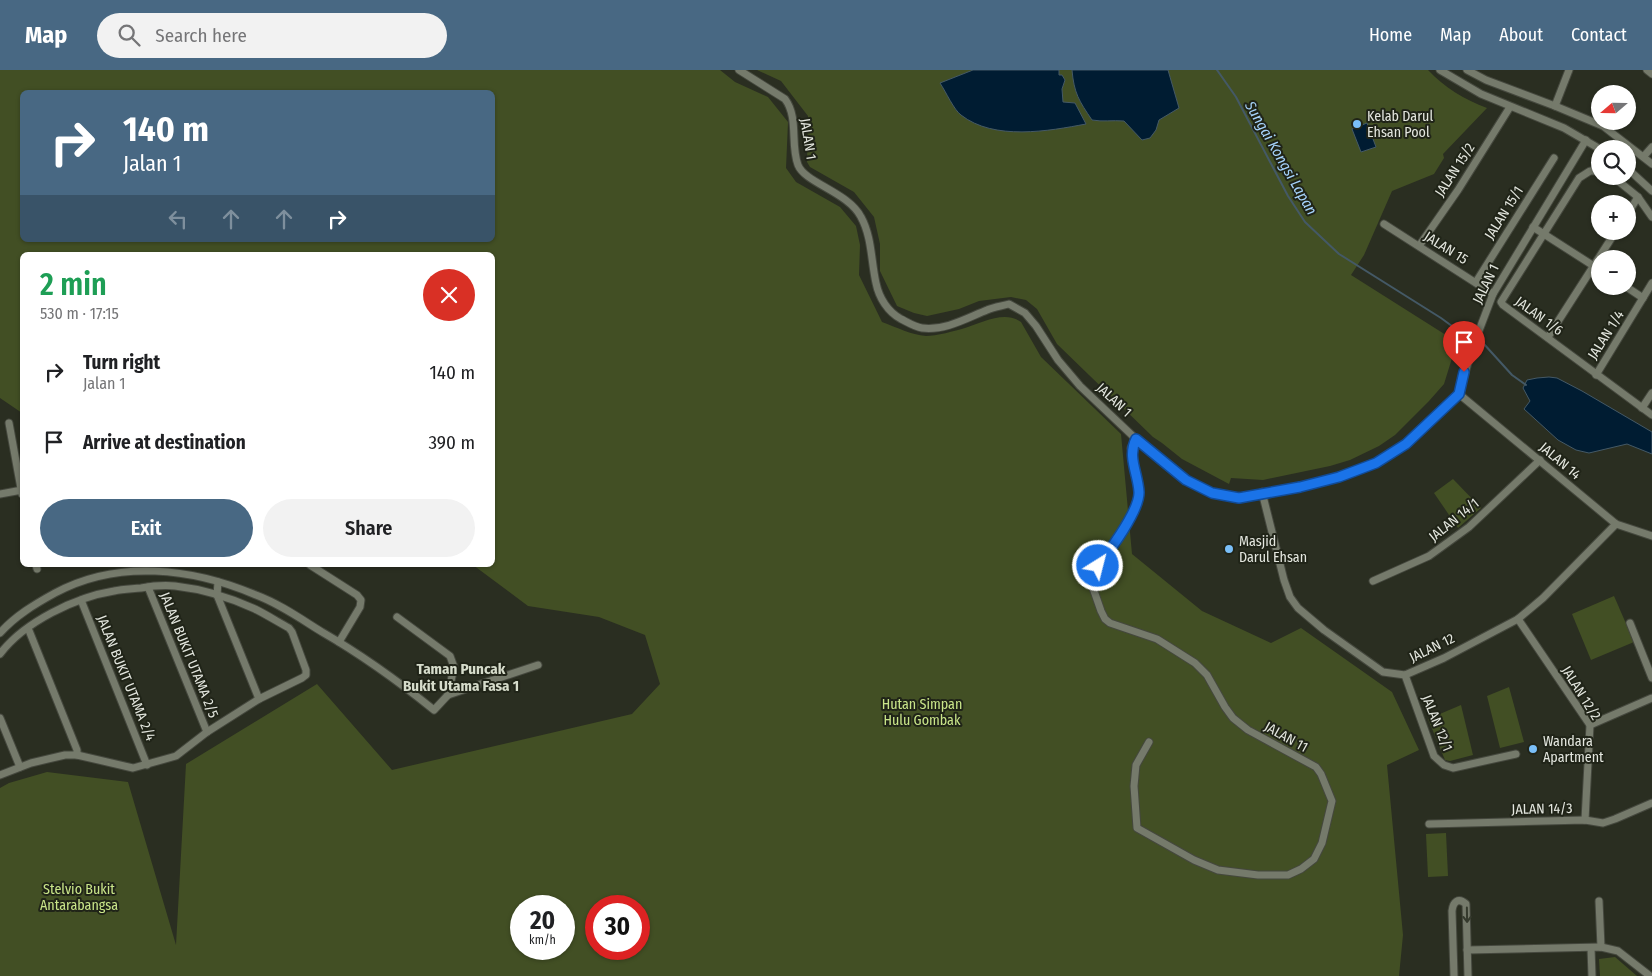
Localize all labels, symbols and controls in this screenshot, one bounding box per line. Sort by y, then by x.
search box [97,13,447,58]
text: Map [25,21,67,49]
icon: search [115,21,143,49]
text: Search here [155,24,247,47]
text: Home [1369,24,1412,46]
text: Map [1440,24,1471,46]
text: About [1499,24,1543,46]
text: Contact [1571,24,1627,46]
north arrow [1591,85,1636,130]
map controls [1591,85,1636,295]
water label: Sungai Kongsi Lapan [1241,97,1321,218]
text: 140 m [123,108,209,150]
place label: Kelab Darul Ehsan Pool [1367,108,1433,141]
icon: right [40,110,105,175]
street label: JALAN 1 [796,117,820,161]
marker: Kelab Darul Ehsan Pool [1351,118,1363,130]
street label: JALAN 15/2 [1431,140,1479,200]
button: search [1591,140,1636,185]
text: Jalan 1 [123,150,181,177]
street label: JALAN 15/1 [1481,183,1527,243]
button: + [1591,195,1636,240]
icon: left [164,205,192,233]
icon: ahead [217,205,245,233]
icon: ahead [270,205,298,233]
icon: right [323,205,351,233]
street label: JALAN 15 [1421,228,1471,268]
button: − [1591,250,1636,295]
street label: JALAN 1 [1469,261,1503,307]
text: 2 min [40,267,107,303]
button: close [423,269,475,321]
street label: JALAN 1/6 [1512,293,1566,339]
text: 530 m · 17:15 [40,304,119,323]
street label: JALAN 1/4 [1584,307,1628,363]
pin [1443,321,1485,372]
icon: arrive [1450,328,1478,356]
text: Turn right [83,351,160,374]
icon: right [40,358,68,386]
text: 140 m [429,361,475,384]
text: Jalan 1 [83,374,125,393]
street label: JALAN 1 [1093,379,1135,421]
icon: arrive [40,428,68,456]
text: Arrive at destination [83,431,246,454]
text: 390 m [428,431,475,454]
street label: JALAN 14 [1536,439,1584,483]
street label: JALAN 14/1 [1425,495,1483,545]
button: Exit [40,499,253,557]
button: Share [263,499,475,557]
place label: Masjid Darul Ehsan [1239,533,1307,566]
position arrow [1071,539,1123,591]
marker: Masjid Darul Ehsan [1223,543,1235,555]
street label: JALAN BUKIT UTAMA 2/5 [156,590,222,720]
street label: JALAN BUKIT UTAMA 2/4 [93,613,159,744]
street label: JALAN 12 [1407,630,1457,666]
district label: Taman Puncak Bukit Utama Fasa 1 [403,660,519,695]
street label: JALAN 12/2 [1558,663,1604,723]
street label: JALAN 12/1 [1418,692,1456,754]
park label: Hutan Simpan Hulu Gombak [882,696,962,729]
street label: JALAN 11 [1261,718,1311,756]
place label: Wandara Apartment [1543,733,1604,766]
marker: Wandara Apartment [1527,743,1539,755]
street label: JALAN 14/3 [1511,800,1573,818]
park label: Stelvio Bukit Antarabangsa [40,881,118,914]
speed limit sign: 30 [585,895,650,960]
text: 20 [530,906,555,936]
one-way arrow [1462,907,1471,923]
text: km/h [529,933,556,947]

